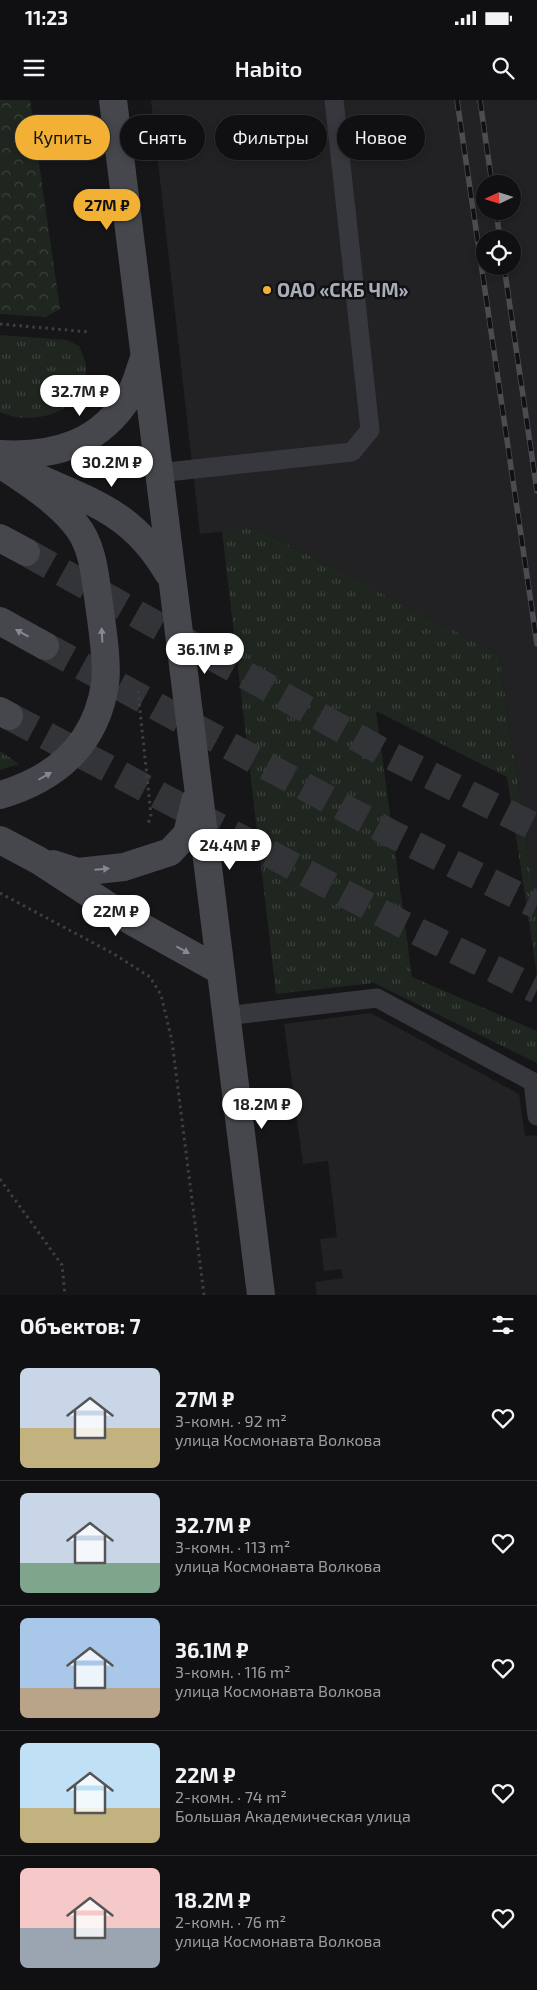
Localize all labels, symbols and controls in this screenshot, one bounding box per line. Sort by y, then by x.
text: 11:23 [25,6,68,29]
icon: menu [20,54,48,82]
icon: search [489,54,517,82]
text: Habito [235,55,302,81]
chip: Купить [15,115,110,160]
chip: Снять [120,115,205,160]
chip: Фильтры [215,115,327,160]
chip: Новое [337,115,425,160]
north arrow [476,175,521,220]
map controls [476,175,521,275]
pin: 27M ₽ [72,188,142,231]
text: 27M ₽ [84,195,130,214]
button: locate [476,230,521,275]
place label: ОАО «СКБ ЧМ» [277,278,409,301]
marker: ОАО «СКБ ЧМ» [261,284,273,296]
pin: 32.7M ₽ [34,374,126,417]
text: 32.7M ₽ [51,381,109,400]
pin: 30.2M ₽ [66,446,158,488]
text: 30.2M ₽ [82,452,142,471]
one-way arrow [98,627,106,643]
one-way arrow [16,629,29,638]
pin: 36.1M ₽ [159,632,251,675]
text: 36.1M ₽ [177,639,233,658]
one-way arrow [38,772,51,781]
pin: 24.4M ₽ [184,828,276,871]
text: 24.4M ₽ [199,835,261,854]
one-way arrow [95,865,111,873]
pin: 22M ₽ [81,894,151,937]
text: 22M ₽ [93,901,139,920]
one-way arrow [176,946,191,954]
pin: 18.2M ₽ [216,1088,308,1130]
text: 18.2M ₽ [233,1094,291,1113]
icon: filters [489,1311,517,1339]
text: Объектов: 7 [20,1313,141,1338]
text: 27M ₽ [175,1386,234,1411]
icon: home [60,1388,120,1448]
icon: heart [489,1404,517,1432]
text: 3-комн. · 92 m² [175,1411,287,1430]
text: улица Космонавта Волкова [175,1430,381,1449]
text: 32.7M ₽ [175,1512,251,1537]
icon: home [60,1513,120,1573]
icon: heart [489,1529,517,1557]
text: 3-комн. · 113 m² [175,1537,290,1556]
text: улица Космонавта Волкова [175,1556,381,1575]
text: 36.1M ₽ [175,1637,249,1662]
icon: home [60,1638,120,1698]
icon: heart [489,1654,517,1682]
text: 3-комн. · 116 m² [175,1662,291,1681]
text: улица Космонавта Волкова [175,1681,381,1700]
text: 22M ₽ [175,1762,236,1787]
icon: home [60,1763,120,1823]
icon: heart [489,1779,517,1807]
text: 2-комн. · 74 m² [175,1787,287,1806]
text: Большая Академическая улица [175,1806,411,1825]
text: 18.2M ₽ [175,1887,251,1912]
icon: home [60,1888,120,1948]
icon: heart [489,1904,517,1932]
text: 2-комн. · 76 m² [175,1912,286,1931]
text: улица Космонавта Волкова [175,1931,381,1950]

